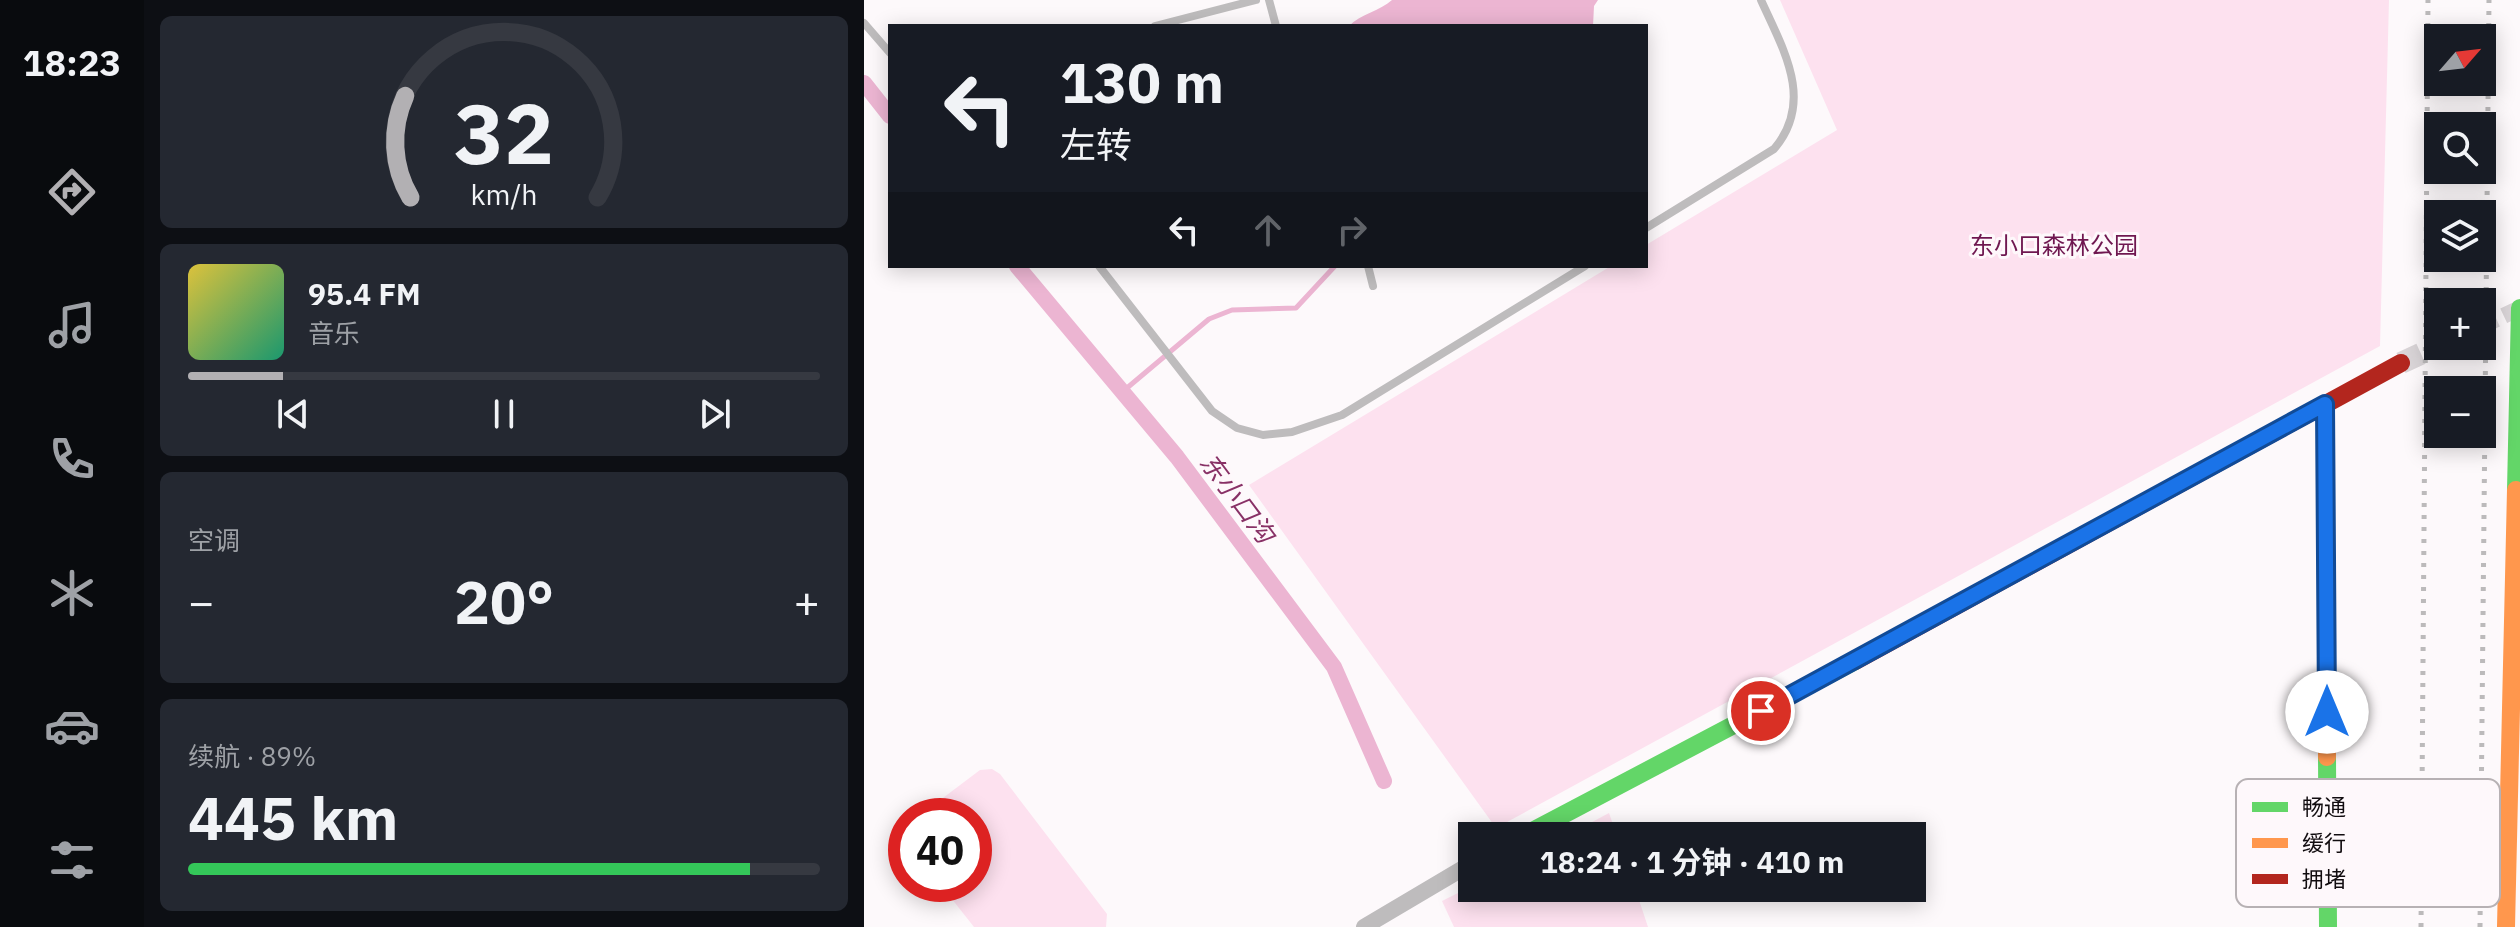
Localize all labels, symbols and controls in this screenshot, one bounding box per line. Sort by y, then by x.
north arrow [2424,24,2496,96]
map controls [2424,24,2496,448]
text: 18:23 [23,39,121,86]
text: 130 m [1060,46,1224,118]
icon: left [928,56,1032,160]
text: 32 [454,78,554,186]
button: search [2424,112,2496,184]
text: 左转 [1060,121,1132,168]
icon: directions [44,164,100,220]
text: km/h [470,176,538,213]
button: layers [2424,200,2496,272]
icon: left [1162,208,1206,252]
icon: ahead [1246,208,1290,252]
icon: right [1330,208,1374,252]
park label: 东小口森林公园 [1970,229,2138,261]
text: 95.4 FM [308,274,421,313]
button: + [2424,288,2496,360]
icon: music [44,297,100,353]
text: 音乐 [308,316,360,350]
button: − [2424,376,2496,448]
icon: previous [271,392,315,436]
icon: pause [482,392,526,436]
icon: next [693,392,737,436]
icon: phone [44,431,100,487]
water label: 东小口沟 [1193,446,1284,552]
text: 空调 [188,523,240,557]
text: 20° [454,562,554,641]
icon: climate [44,565,100,621]
text: − [188,573,214,630]
text: + [794,573,820,630]
position arrow [2285,670,2369,754]
pin [1727,677,1795,745]
icon: arrive [1739,689,1783,733]
icon: car [44,698,100,754]
text: 续航 · 89% [188,739,316,773]
text: 445 km [188,778,398,857]
legend [2236,779,2500,907]
text: 畅通 [2302,792,2346,821]
speed limit sign: 40 [888,798,992,902]
text: 缓行 [2302,828,2346,857]
icon: filters [44,832,100,888]
text: 18:24 · 1 分钟 · 410 m [1540,842,1844,881]
text: 拥堵 [2302,864,2346,893]

